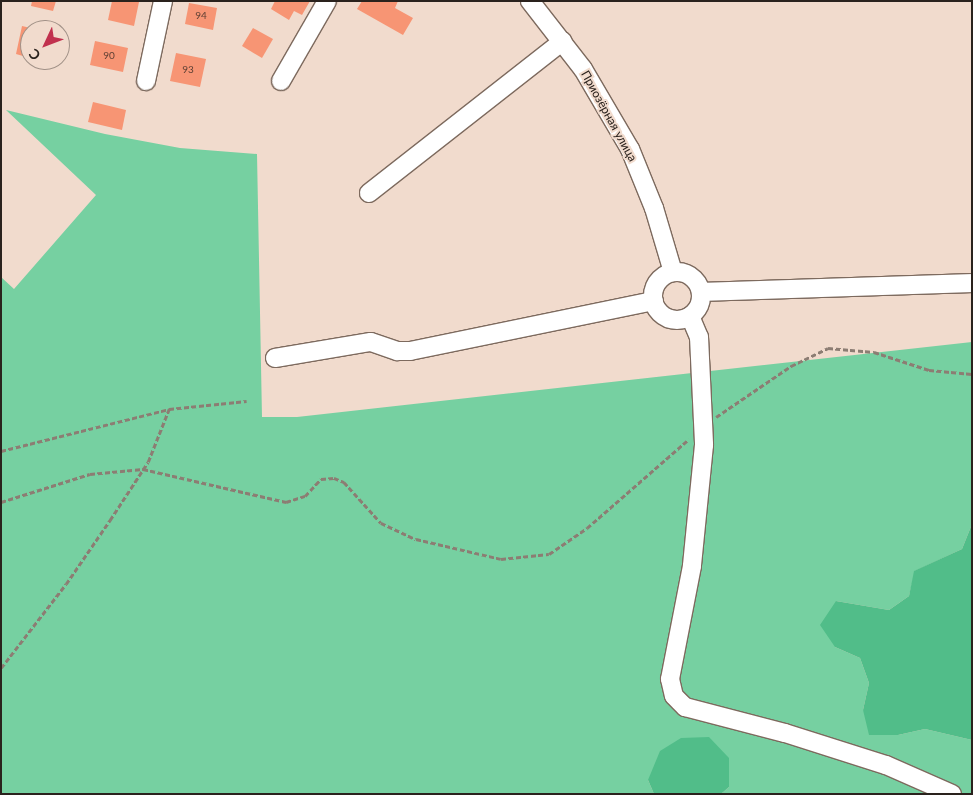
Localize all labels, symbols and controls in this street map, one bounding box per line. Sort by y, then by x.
house number: 94 [195,10,207,22]
north arrow [20,20,70,70]
text: С [25,46,44,64]
house number: 90 [103,50,115,62]
house number: 93 [182,64,194,76]
street label: Приозёрная улица [578,68,640,164]

